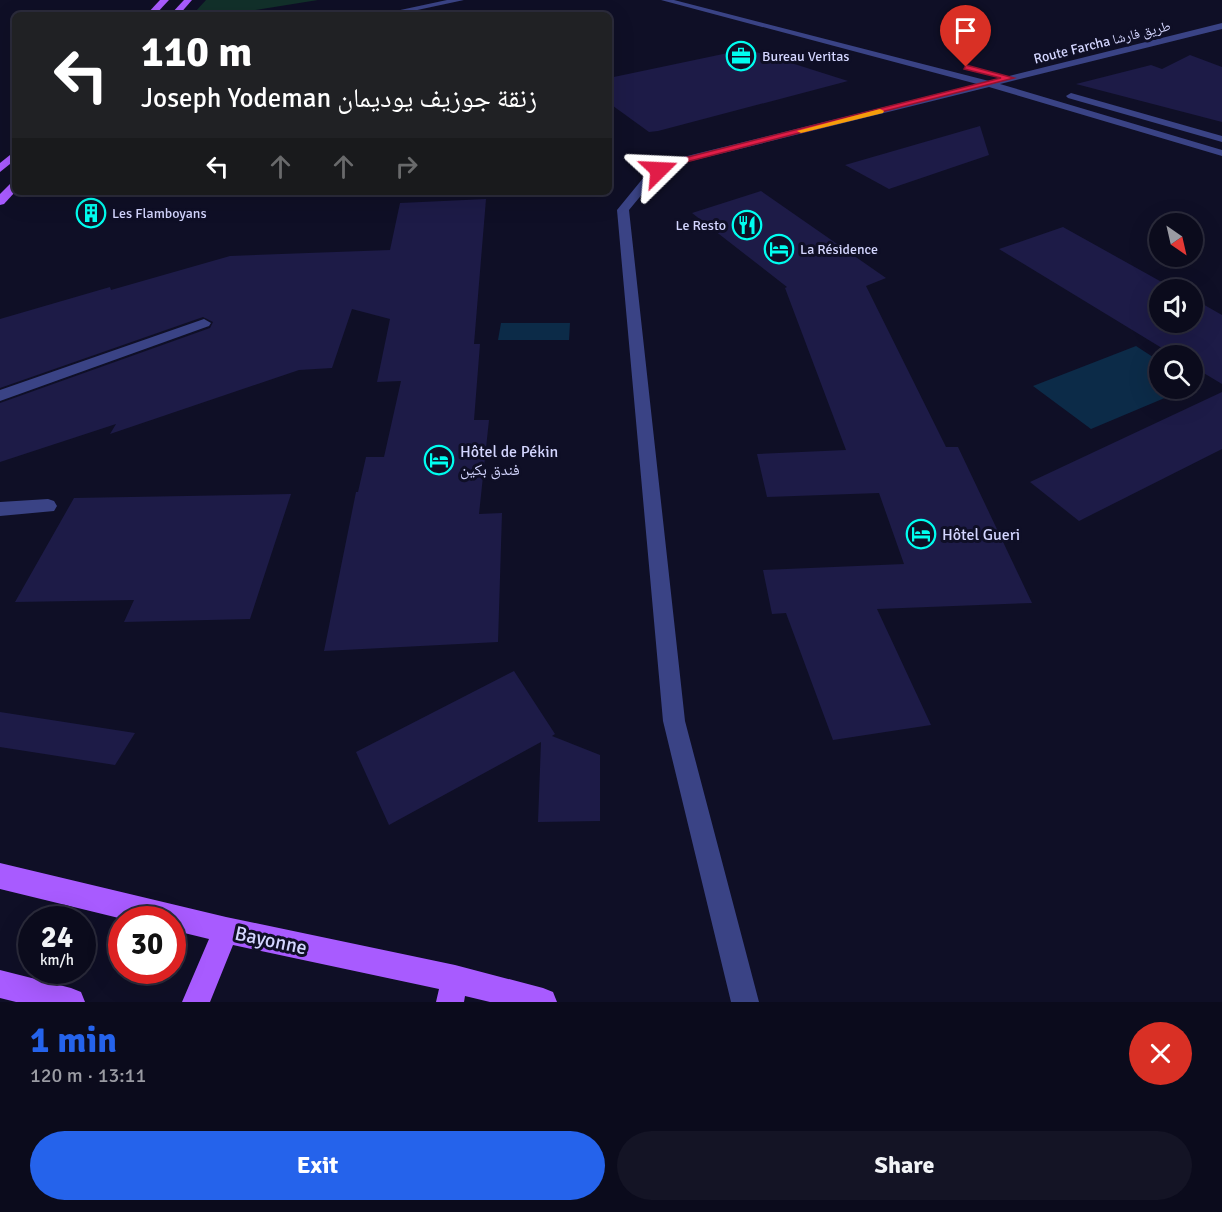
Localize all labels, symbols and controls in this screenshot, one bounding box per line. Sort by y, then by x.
pin [940,5,991,67]
icon: arrive [949,14,982,47]
street label: Route Farcha طريق فارشا [1032,17,1173,69]
text: 110 m [141,27,252,78]
icon: left [42,36,120,114]
office icon: Bureau Veritas [725,40,757,72]
place label: Bureau Veritas [762,48,849,65]
text: Joseph Yodeman زنقة جوزيف يوديمان [141,82,537,115]
position arrow [627,138,691,202]
icon: left [201,150,234,183]
icon: ahead [264,150,297,183]
icon: ahead [327,150,360,183]
icon: right [390,150,423,183]
building icon: Les Flamboyans [75,197,107,229]
place label: Les Flamboyans [112,205,207,222]
restaurant icon: Le Resto [731,209,763,241]
north arrow [1149,213,1203,267]
map controls [1149,213,1203,399]
place label: Le Resto [676,217,726,234]
hotel icon: La Résidence [763,233,795,265]
place label: La Résidence [800,241,878,258]
button: sound [1149,279,1203,333]
button: search [1149,345,1203,399]
place label: Hôtel de Pékin فندق بكين [460,442,558,480]
hotel icon: Hôtel de Pékin فندق بكين [423,444,455,476]
hotel icon: Hôtel Gueri [905,518,937,550]
place label: Hôtel Gueri [942,525,1020,545]
speed limit sign: 30 [108,906,186,984]
text: 24 [41,919,73,956]
street label: Bayonne [232,921,309,960]
text: km/h [40,951,74,969]
text: 1 min [30,1018,117,1063]
button: close [1129,1022,1192,1085]
text: 120 m · 13:11 [30,1063,146,1088]
button: Exit [30,1131,605,1200]
button: Share [617,1131,1192,1200]

